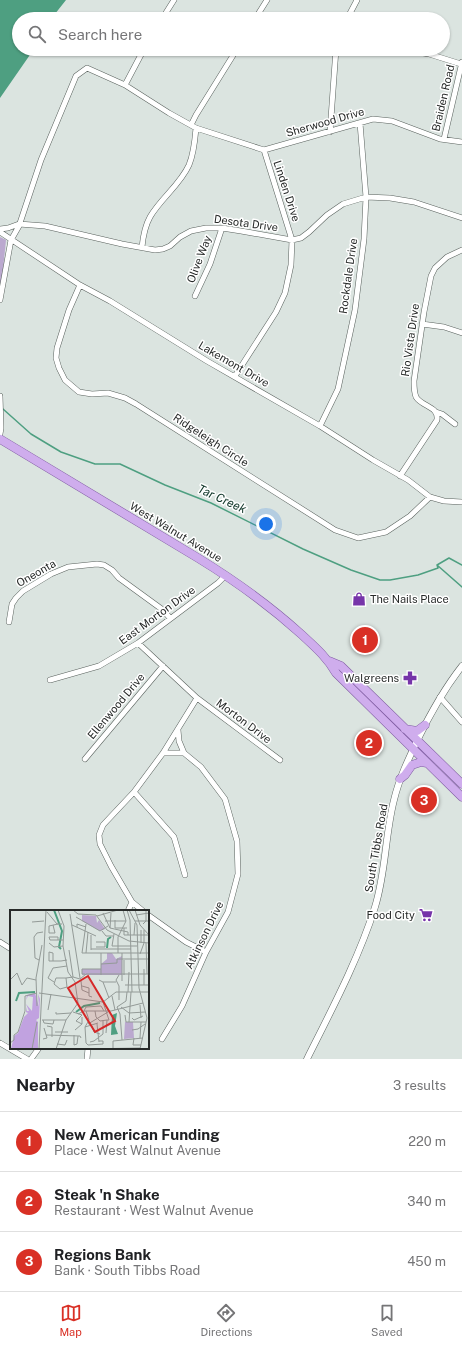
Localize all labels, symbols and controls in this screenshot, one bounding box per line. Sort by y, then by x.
search box [12,12,450,56]
icon: search [26,23,48,45]
text: Search here [58,26,142,43]
street label: Braiden Road [429,63,457,133]
street label: Sherwood Drive [284,105,366,139]
street label: Linden Drive [271,159,303,223]
street label: Desota Drive [213,213,279,233]
street label: Olive Way [184,233,214,284]
street label: Rockdale Drive [337,237,359,315]
street label: Rio Vista Drive [399,303,421,377]
street label: Lakemont Drive [197,339,271,389]
street label: Ridgeleigh Circle [171,411,251,469]
water label: Tar Creek [196,482,249,517]
street label: West Walnut Avenue [128,500,224,564]
your location [256,514,276,534]
street label: Oneonta [14,557,58,589]
street label: East Morton Drive [117,583,197,647]
shop icon: The Nails Place [351,591,367,607]
place label: The Nails Place [370,593,449,605]
pin: 1 [352,625,378,655]
pharmacy icon: Walgreens [402,670,418,686]
street label: Ellenwood Drive [85,671,147,741]
place label: Walgreens [344,672,399,684]
street label: Morton Drive [214,696,274,746]
pin: 2 [356,728,382,758]
pin: 3 [411,785,437,815]
street label: South Tibbs Road [362,803,390,893]
street label: Atkinson Drive [182,899,226,971]
supermarket icon: Food City [418,907,434,923]
place label: Food City [366,909,415,921]
inset map [10,910,149,1049]
text: Nearby [16,1075,75,1095]
text: 3 results [393,1078,446,1093]
text: New American Funding [54,1126,220,1143]
text: 1 [26,1134,32,1149]
text: 220 m [408,1134,446,1149]
text: Place · West Walnut Avenue [54,1143,221,1158]
text: Steak 'n Shake [54,1186,160,1203]
text: 2 [25,1194,33,1209]
text: 340 m [407,1194,446,1209]
text: Restaurant · West Walnut Avenue [54,1203,254,1218]
text: Regions Bank [54,1246,151,1263]
text: 3 [25,1254,33,1269]
text: 450 m [407,1254,446,1269]
text: Bank · South Tibbs Road [54,1263,200,1278]
tab: Map [59,1302,82,1338]
tab: Directions [201,1302,252,1338]
tab: Saved [371,1302,403,1338]

